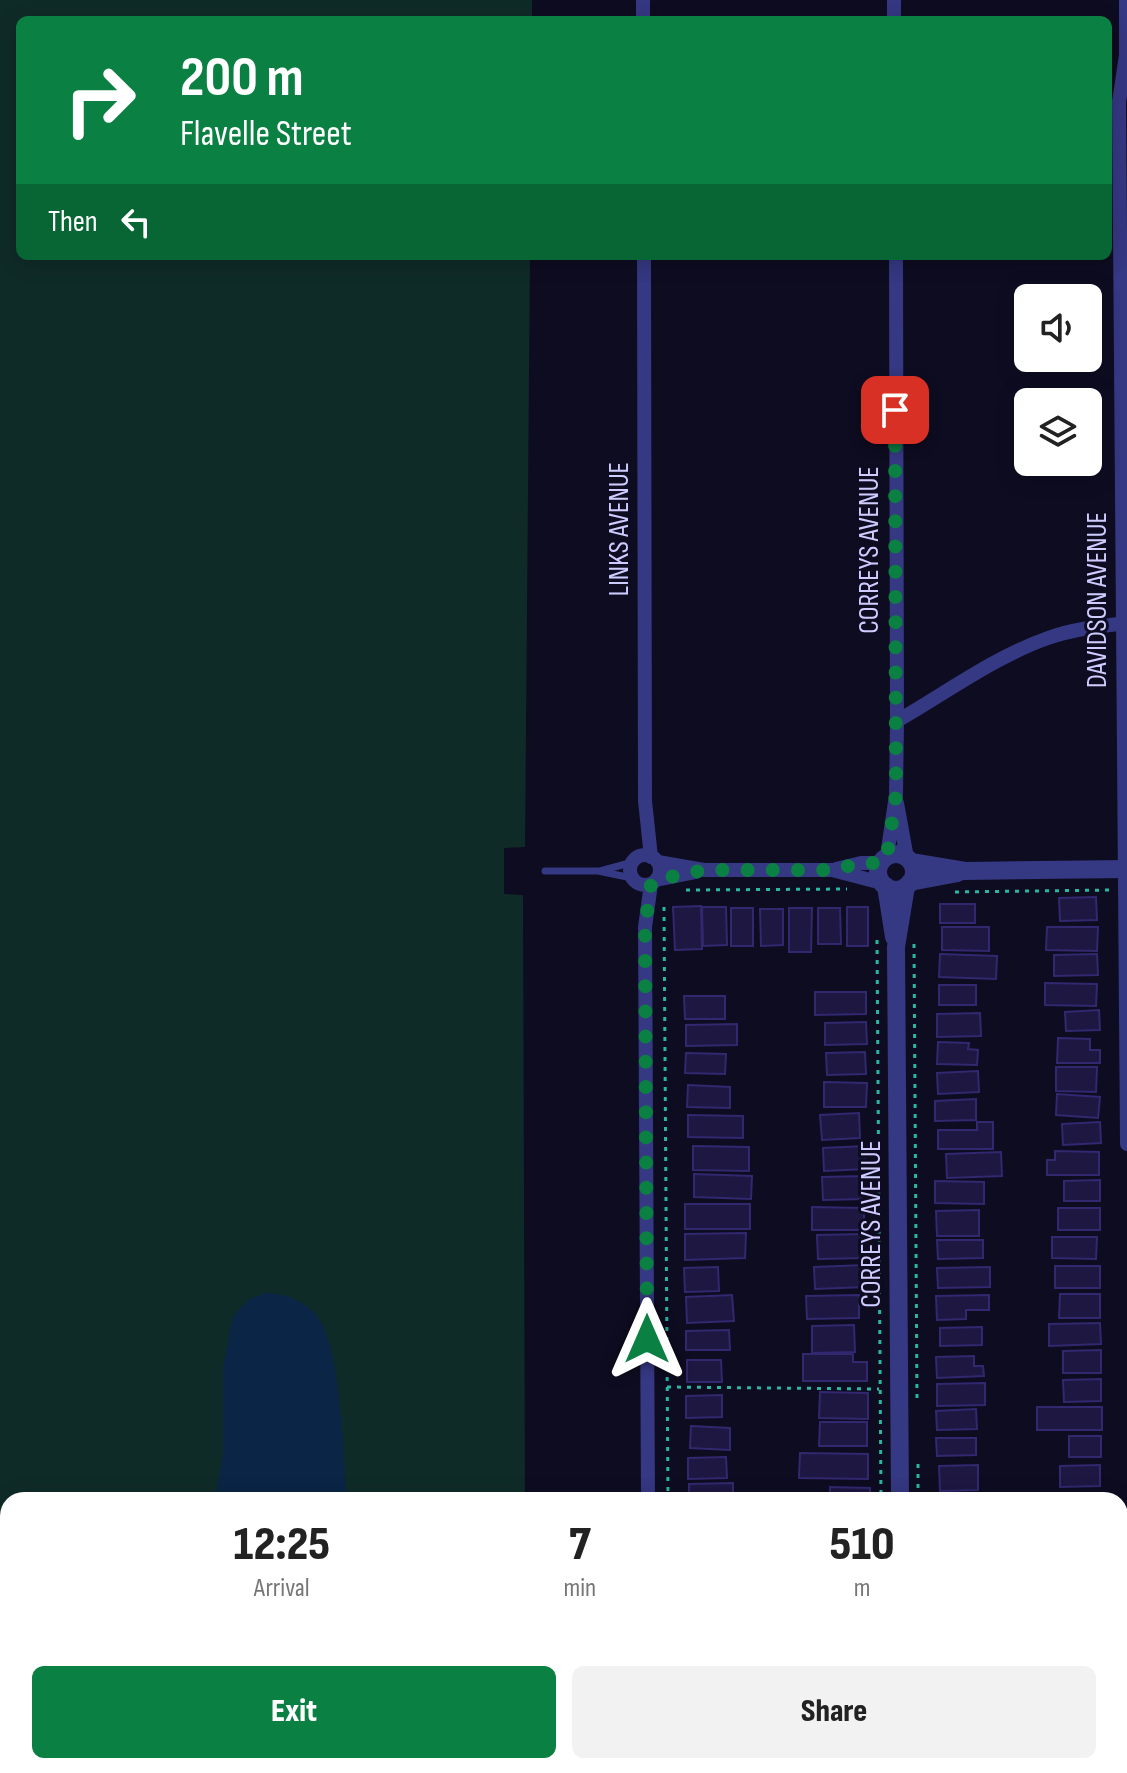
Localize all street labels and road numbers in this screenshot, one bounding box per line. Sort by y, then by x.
street label: LINKS AVENUE [603,462,636,596]
street label: CORREYS AVENUE [853,466,886,634]
street label: DAVIDSON AVENUE [1081,512,1114,688]
street label: CORREYS AVENUE [855,1140,888,1308]

